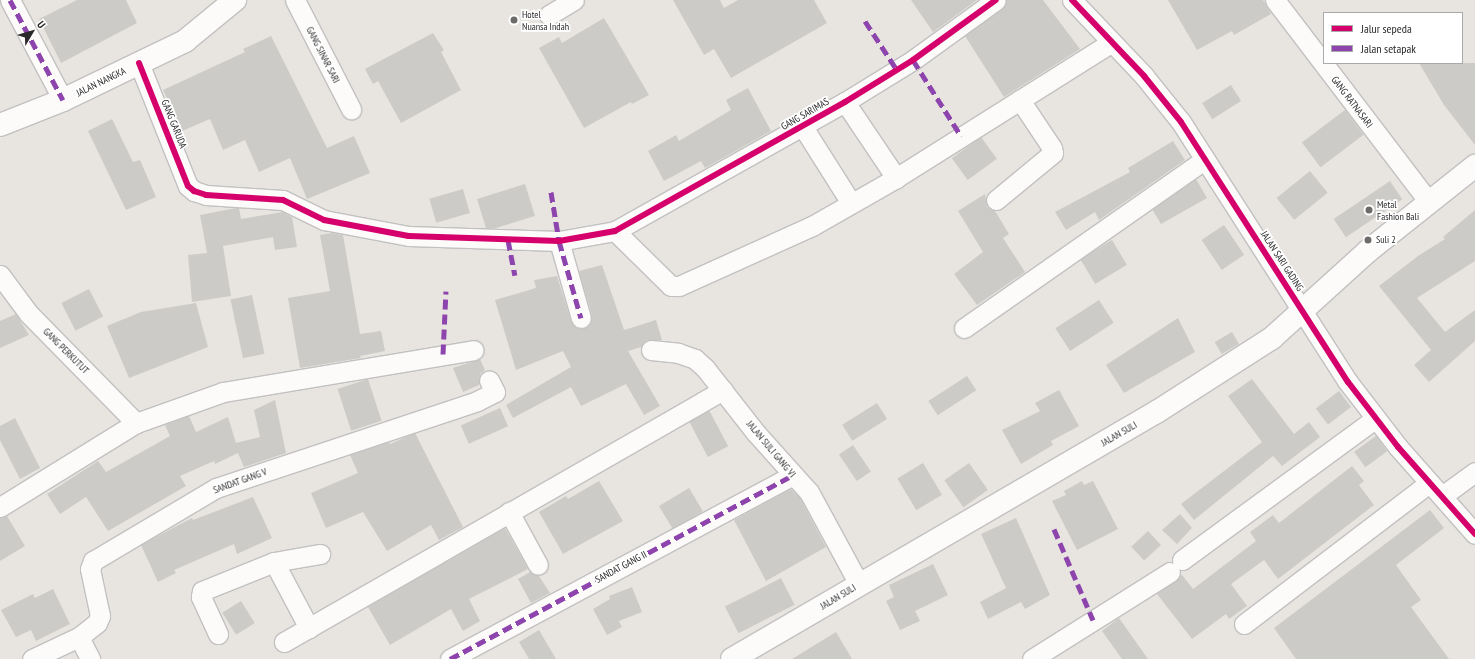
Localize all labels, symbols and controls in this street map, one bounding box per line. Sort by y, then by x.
place label: Hotel Nuansa Indah [522,8,569,32]
north arrow [12,12,52,52]
legend [1323,12,1463,64]
marker: Hotel Nuansa Indah [509,15,519,25]
text: U [34,18,49,31]
text: Jalur sepeda [1361,21,1412,36]
street label: GANG SINAR SARI [304,25,342,85]
text: Jalan setapak [1361,41,1416,56]
street label: JALAN NANGKA [74,65,128,99]
street label: GANG RATNASARI [1329,74,1375,130]
street label: GANG SARIMAS [779,95,831,133]
street label: GANG GARUDA [159,98,189,150]
place label: Metal Fashion Bali [1377,198,1419,222]
marker: Metal Fashion Bali [1364,205,1374,215]
street label: JALAN SARI GADING [1258,229,1306,293]
place label: Suli 2 [1376,234,1396,246]
marker: Suli 2 [1363,235,1373,245]
street label: GANG PERKUTUT [41,326,91,376]
street label: JALAN SULI GANG VI [744,418,798,480]
street label: JALAN SULI [1099,419,1139,449]
street label: SANDAT GANG V [211,466,269,496]
street label: SANDAT GANG II [593,548,649,586]
street label: JALAN SULI [818,582,858,612]

